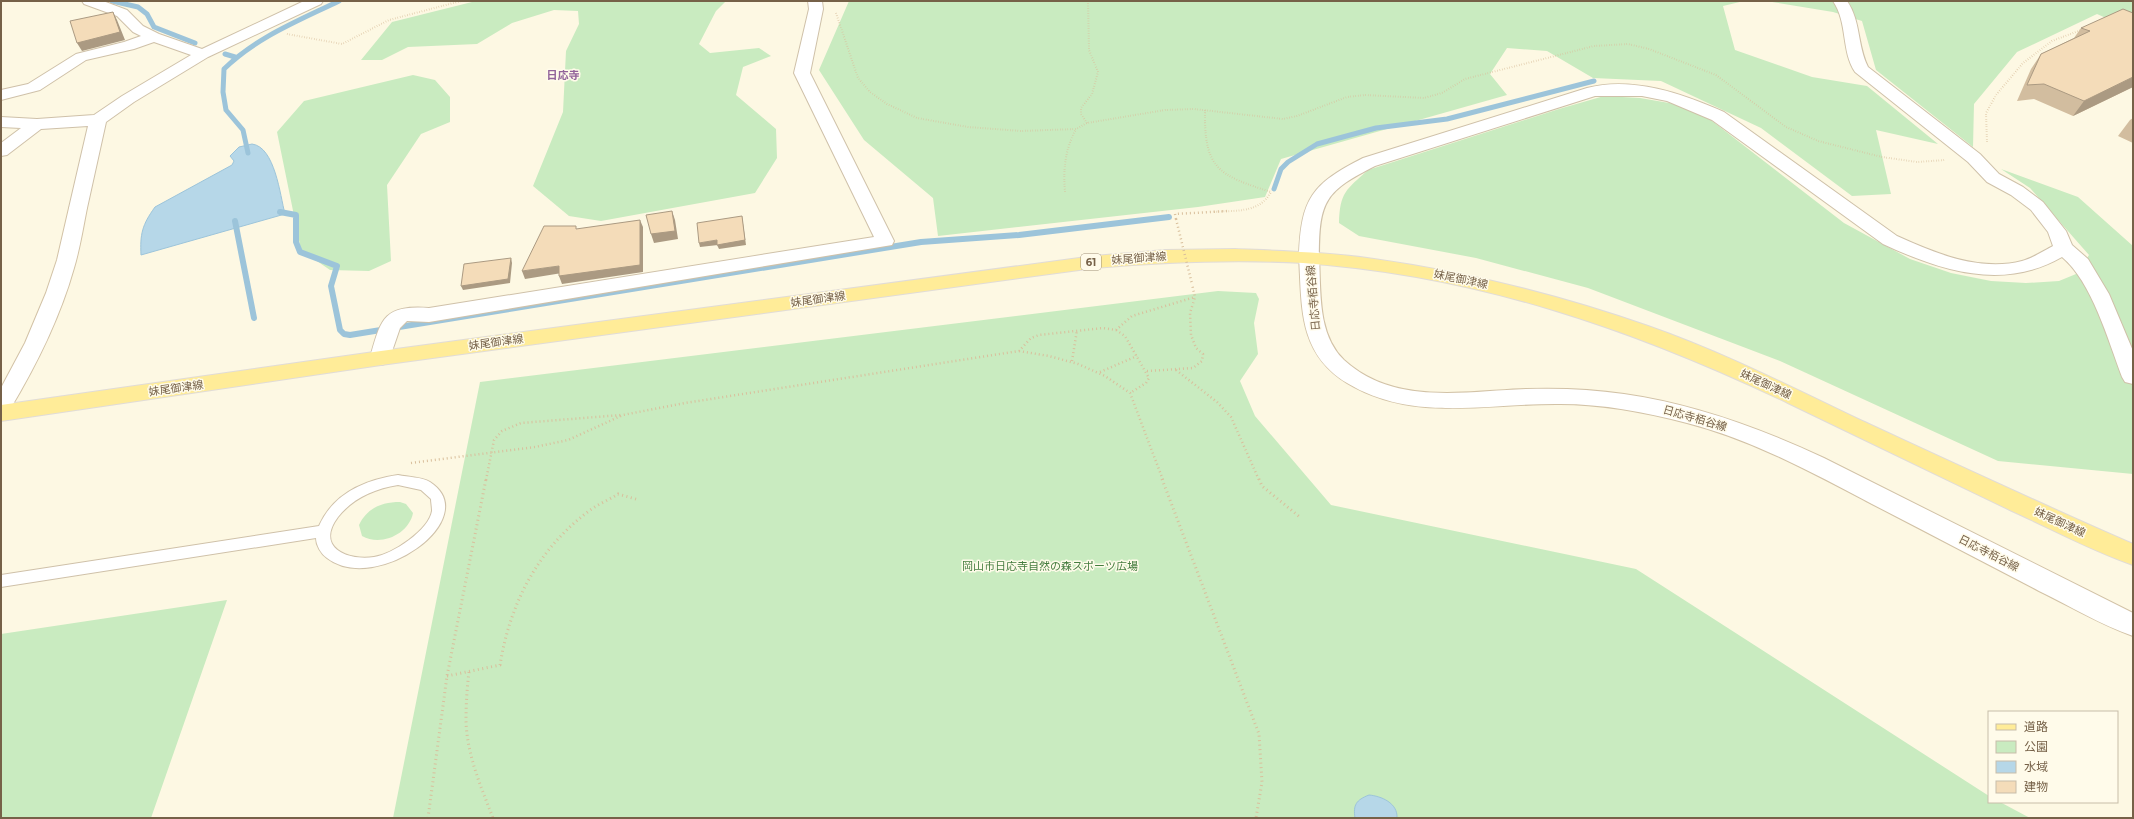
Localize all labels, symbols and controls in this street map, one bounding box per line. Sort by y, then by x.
district label: 日応寺 [547,68,580,82]
street label: 妹尾御津線 [1111,249,1167,267]
road number: 61 [1081,254,1101,270]
street label: 日応寺栢谷線 [1303,265,1323,331]
street label: 妹尾御津線 [1433,266,1489,292]
street label: 妹尾御津線 [790,288,846,310]
street label: 妹尾御津線 [468,331,524,353]
street label: 妹尾御津線 [1738,366,1794,402]
street label: 妹尾御津線 [148,377,204,399]
street label: 日応寺栢谷線 [1661,402,1729,434]
street label: 妹尾御津線 [2032,504,2088,540]
street label: 日応寺栢谷線 [1956,532,2022,574]
park label: 岡山市日応寺自然の森スポーツ広場 [962,559,1138,573]
legend [1988,711,2118,803]
text: 道路 [2024,719,2048,734]
text: 公園 [2024,739,2048,754]
text: 水域 [2024,759,2048,774]
text: 建物 [2024,779,2048,794]

